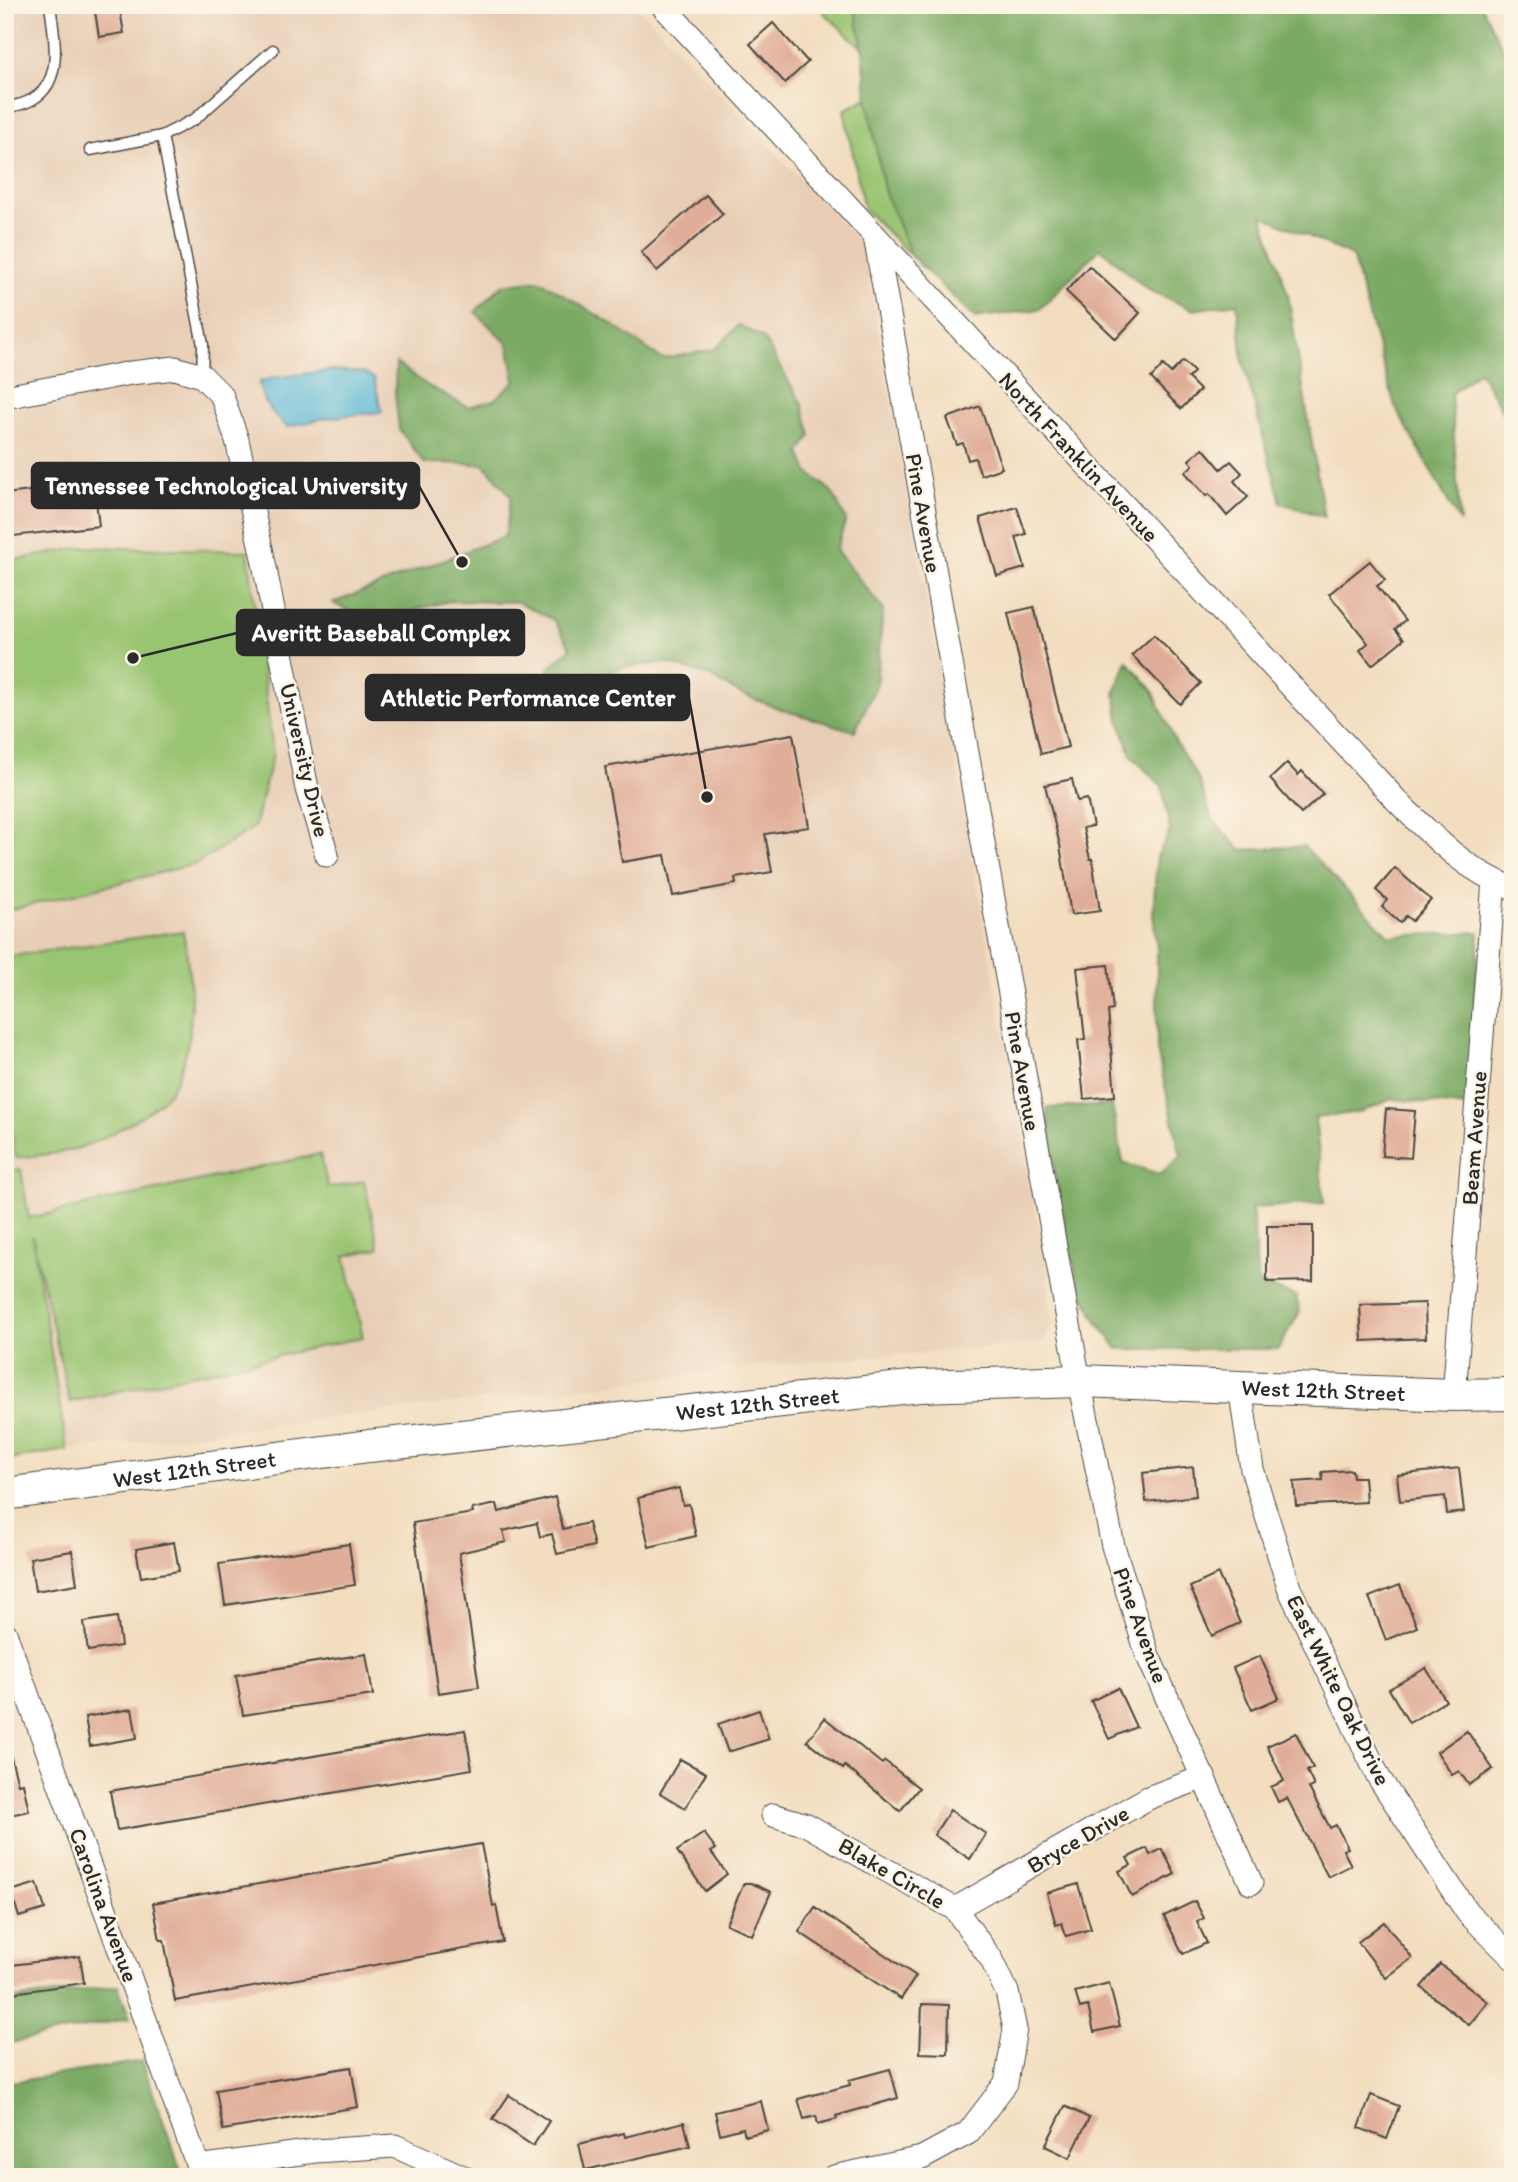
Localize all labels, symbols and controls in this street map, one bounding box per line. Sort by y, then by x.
street label: North Franklin Avenue [993,366,1165,548]
street label: Pine Avenue [900,451,948,575]
callout: Tennessee Technological University [32,463,419,508]
text: Tennessee Technological University [44,471,408,501]
callout: Averitt Baseball Complex [237,610,524,655]
text: Averitt Baseball Complex [251,618,511,648]
callout: Athletic Performance Center [366,675,689,720]
street label: University Drive [274,680,336,840]
text: Athletic Performance Center [380,683,676,712]
street label: Pine Avenue [999,1009,1047,1133]
street label: Beam Avenue [1455,1070,1493,1206]
street label: West 12th Street [1241,1373,1406,1407]
street label: West 12th Street [674,1381,841,1426]
street label: West 12th Street [111,1444,278,1494]
street label: Pine Avenue [1107,1563,1175,1687]
street label: East White Oak Drive [1281,1590,1397,1790]
street label: Bryce Drive [1022,1799,1134,1879]
street label: Carolina Avenue [63,1824,145,1986]
street label: Blake Circle [833,1831,951,1915]

